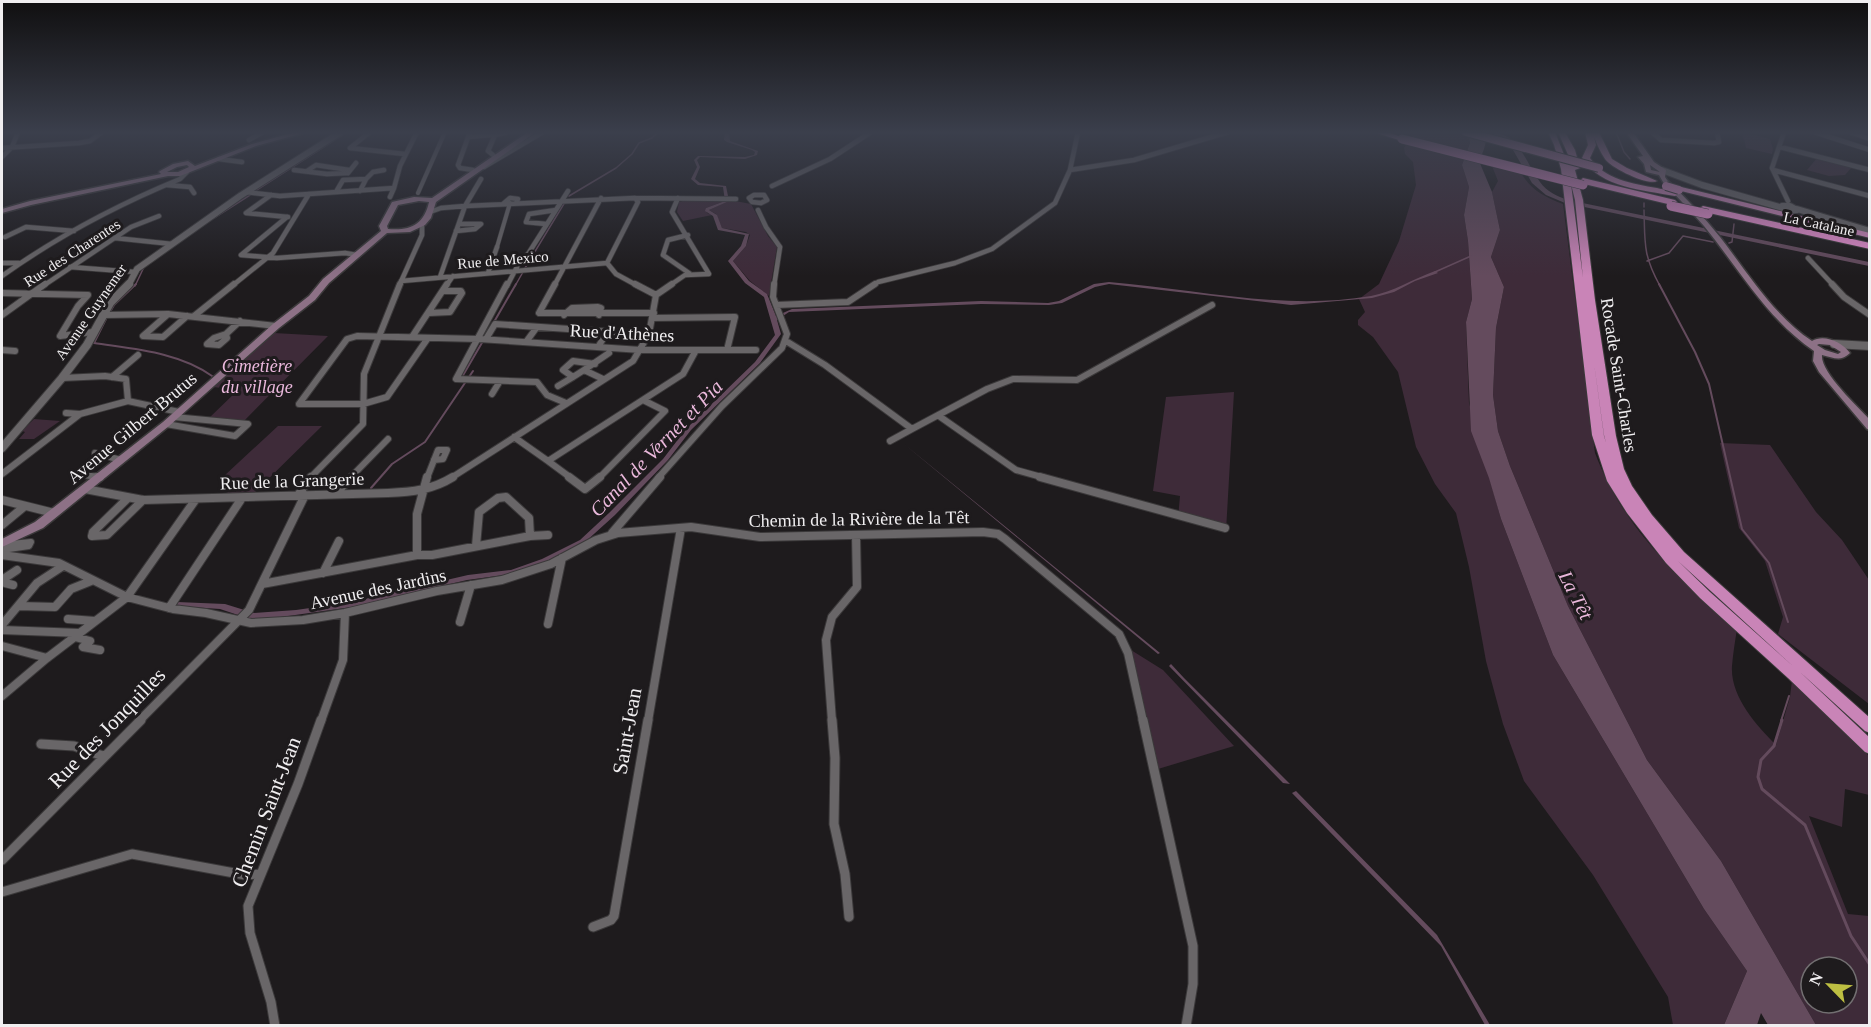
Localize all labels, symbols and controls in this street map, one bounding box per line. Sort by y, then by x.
street label: La Catalane [1782,209,1856,239]
street label: Rue des Charentes [21,216,123,290]
street label: Rue de Mexico [457,248,549,272]
street label: Avenue Guynemer [52,261,130,363]
street label: Rocade Saint-Charles [1597,296,1641,454]
street label: Rue d'Athènes [569,320,675,346]
park label: Cimetière du village [221,356,293,397]
street label: Avenue Gilbert Brutus [63,368,201,488]
water label: Canal de Vernet et Pia [585,375,727,521]
street label: Rue de la Grangerie [219,468,365,494]
street label: Chemin de la Rivière de la Têt [749,507,969,531]
street label: Avenue des Jardins [308,565,448,613]
water label: La Têt [1554,566,1598,623]
street label: Rue des Jonquilles [44,663,170,793]
street label: Saint-Jean [608,685,646,776]
street label: Chemin Saint-Jean [226,733,306,891]
north arrow [1799,955,1859,1015]
text: N [1806,970,1826,988]

